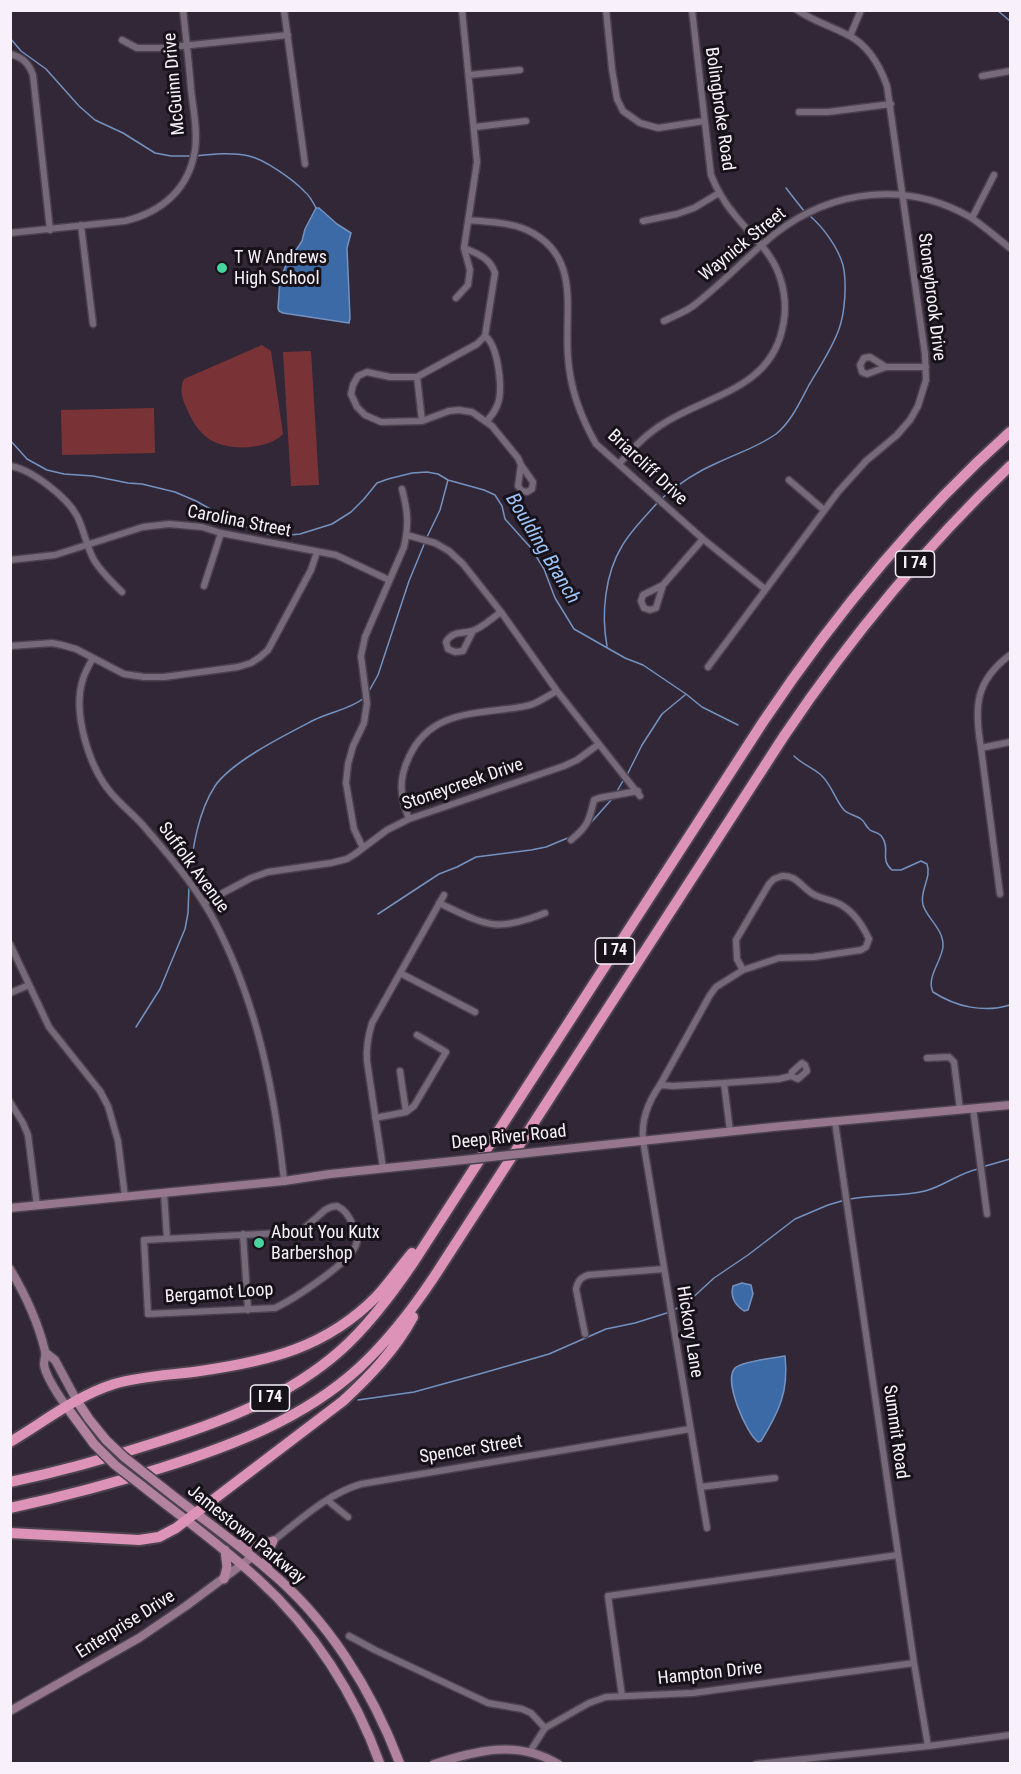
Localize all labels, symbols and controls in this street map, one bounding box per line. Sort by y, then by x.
street label: McGuinn Drive [160,32,190,136]
street label: Bolingbroke Road [700,46,738,172]
street label: Waynick Street [695,204,791,286]
street label: Stoneybrook Drive [912,232,950,362]
place label: T W Andrews High School [234,247,327,290]
marker: T W Andrews High School [215,261,229,275]
street label: Briarcliff Drive [603,426,691,510]
water label: Boulding Branch [500,489,584,609]
street label: Carolina Street [185,501,293,543]
road number: I 74 [896,551,934,577]
street label: Stoneycreek Drive [400,754,526,816]
street label: Suffolk Avenue [153,819,233,917]
road number: I 74 [596,938,634,964]
street label: Deep River Road [450,1121,568,1155]
place label: About You Kutx Barbershop [271,1222,380,1264]
marker: About You Kutx Barbershop [252,1236,266,1250]
street label: Bergamot Loop [164,1279,274,1309]
street label: Hickory Lane [671,1285,707,1379]
street label: Summit Road [878,1384,912,1480]
road number: I 74 [250,1385,290,1411]
street label: Spencer Street [418,1431,524,1469]
street label: Jamestown Parkway [182,1481,310,1589]
street label: Enterprise Drive [73,1586,179,1664]
street label: Hampton Drive [657,1658,763,1690]

